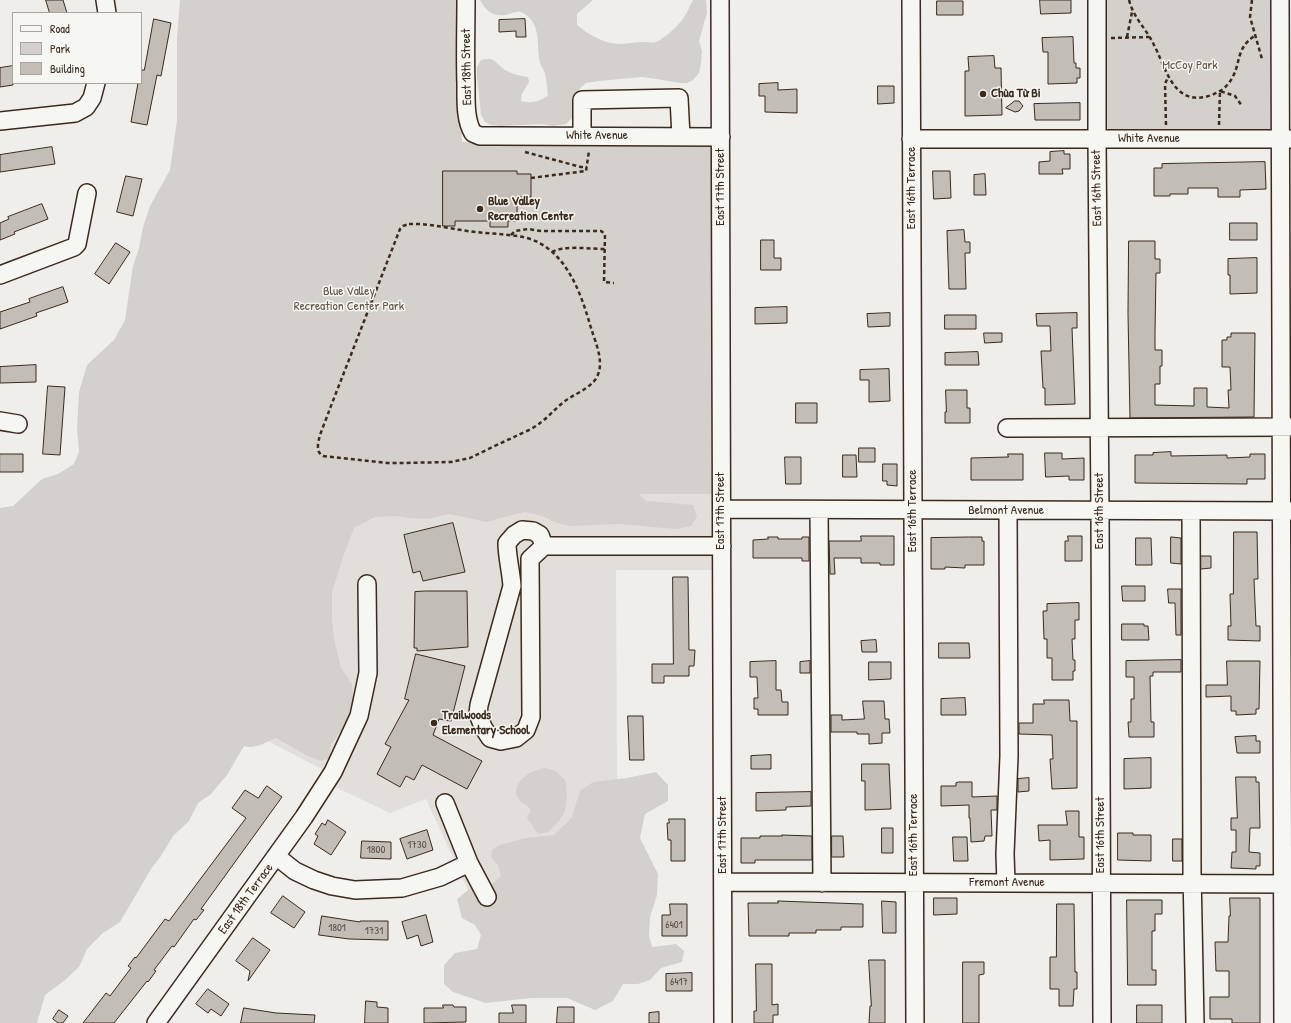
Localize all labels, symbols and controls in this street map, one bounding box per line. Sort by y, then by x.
legend [12,12,142,84]
text: Road [50,20,70,37]
street label: East 18th Street [459,28,475,106]
text: Park [50,40,70,57]
park label: McCoy Park [1162,58,1218,74]
text: Building [50,60,85,77]
place label: Chùa Từ Bi [991,86,1041,102]
marker: Chùa Từ Bi [978,89,988,99]
street label: White Avenue [566,128,628,144]
street label: White Avenue [1118,131,1180,147]
street label: East 16th Terrace [904,147,920,229]
street label: East 17th Street [713,148,729,226]
street label: East 16th Street [1089,150,1105,226]
place label: Blue Valley Recreation Center [488,194,574,225]
marker: Blue Valley Recreation Center [475,204,485,214]
park label: Blue Valley Recreation Center Park [294,284,404,315]
street label: East 16th Terrace [905,470,921,552]
street label: East 17th Street [713,472,729,550]
street label: East 16th Street [1092,473,1108,549]
street label: Belmont Avenue [968,503,1044,519]
place label: Trailwoods Elementary School [442,708,530,739]
marker: Trailwoods Elementary School [429,718,439,728]
street label: East 16th Terrace [906,794,922,876]
street label: East 17th Street [715,796,731,874]
street label: East 16th Street [1093,797,1109,873]
house number: 1730 [407,838,427,852]
house number: 1800 [367,843,385,857]
street label: East 18th Terrace [215,861,277,937]
street label: Fremont Avenue [969,875,1045,891]
house number: 6401 [665,918,683,932]
house number: 1801 [328,921,346,935]
house number: 1731 [365,924,383,938]
house number: 6417 [670,975,688,989]

